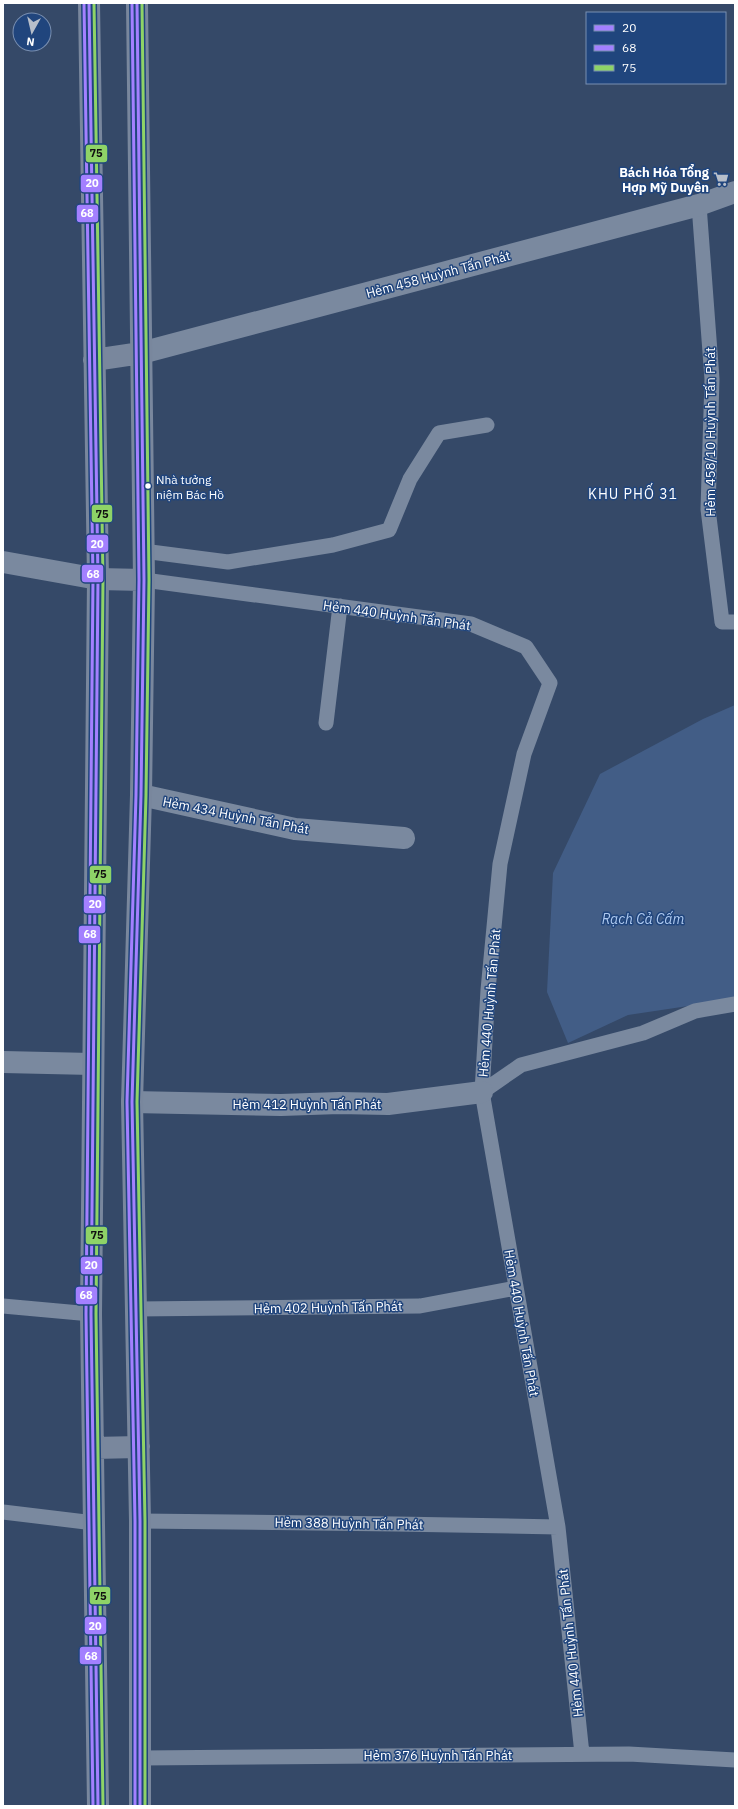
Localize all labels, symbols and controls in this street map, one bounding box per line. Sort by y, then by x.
north arrow [12,12,52,52]
legend [586,12,726,84]
text: 20 [622,20,636,35]
text: N [26,34,36,49]
text: 68 [622,40,636,55]
text: 75 [622,60,636,75]
line badge: 75 [85,144,108,163]
text: 75 [89,146,103,160]
place label: Bách Hóa Tổng Hợp Mỹ Duyên [619,163,710,196]
supermarket icon: Bách Hóa Tổng Hợp Mỹ Duyên [712,170,730,188]
line badge: 20 [80,174,103,193]
text: 20 [85,176,99,190]
line badge: 68 [76,204,99,223]
text: 68 [80,206,94,220]
street label: Hẻm 458 Huỳnh Tấn Phát [364,247,512,302]
street label: Hẻm 458/10 Huỳnh Tấn Phát [702,347,719,517]
place label: Nhà tưởng niệm Bác Hồ [156,472,224,502]
marker: Nhà tưởng niệm Bác Hồ [143,481,153,491]
district label: KHU PHỐ 31 [588,482,678,503]
line badge: 75 [91,504,113,523]
text: 75 [95,507,109,521]
line badge: 20 [86,534,109,553]
text: 20 [90,537,104,551]
line badge: 68 [81,564,104,583]
text: 68 [86,567,100,581]
street label: Hẻm 440 Huỳnh Tấn Phát [322,597,472,634]
street label: Hẻm 434 Huỳnh Tấn Phát [161,793,311,838]
line badge: 75 [89,865,112,884]
text: 75 [93,867,107,881]
line badge: 20 [83,895,106,914]
text: 20 [88,897,102,911]
water label: Rạch Cả Cấm [602,910,684,928]
line badge: 68 [78,925,101,944]
text: 68 [83,927,97,941]
street label: Hẻm 440 Huỳnh Tấn Phát [475,928,504,1078]
street label: Hẻm 412 Huỳnh Tấn Phát [233,1096,381,1113]
line badge: 75 [85,1226,108,1245]
text: 75 [90,1228,104,1242]
street label: Hẻm 440 Huỳnh Tấn Phát [500,1248,543,1398]
line badge: 20 [80,1256,103,1275]
text: 20 [84,1258,98,1272]
line badge: 68 [75,1286,98,1305]
text: 68 [79,1288,93,1302]
street label: Hẻm 402 Huỳnh Tấn Phát [253,1298,403,1317]
street label: Hẻm 388 Huỳnh Tấn Phát [274,1514,424,1533]
street label: Hẻm 440 Huỳnh Tấn Phát [554,1568,587,1718]
line badge: 75 [89,1586,111,1605]
text: 75 [93,1589,107,1603]
line badge: 20 [84,1616,107,1635]
text: 20 [88,1619,102,1633]
line badge: 68 [79,1646,102,1665]
text: 68 [84,1649,98,1663]
street label: Hẻm 376 Huỳnh Tấn Phát [364,1747,512,1764]

